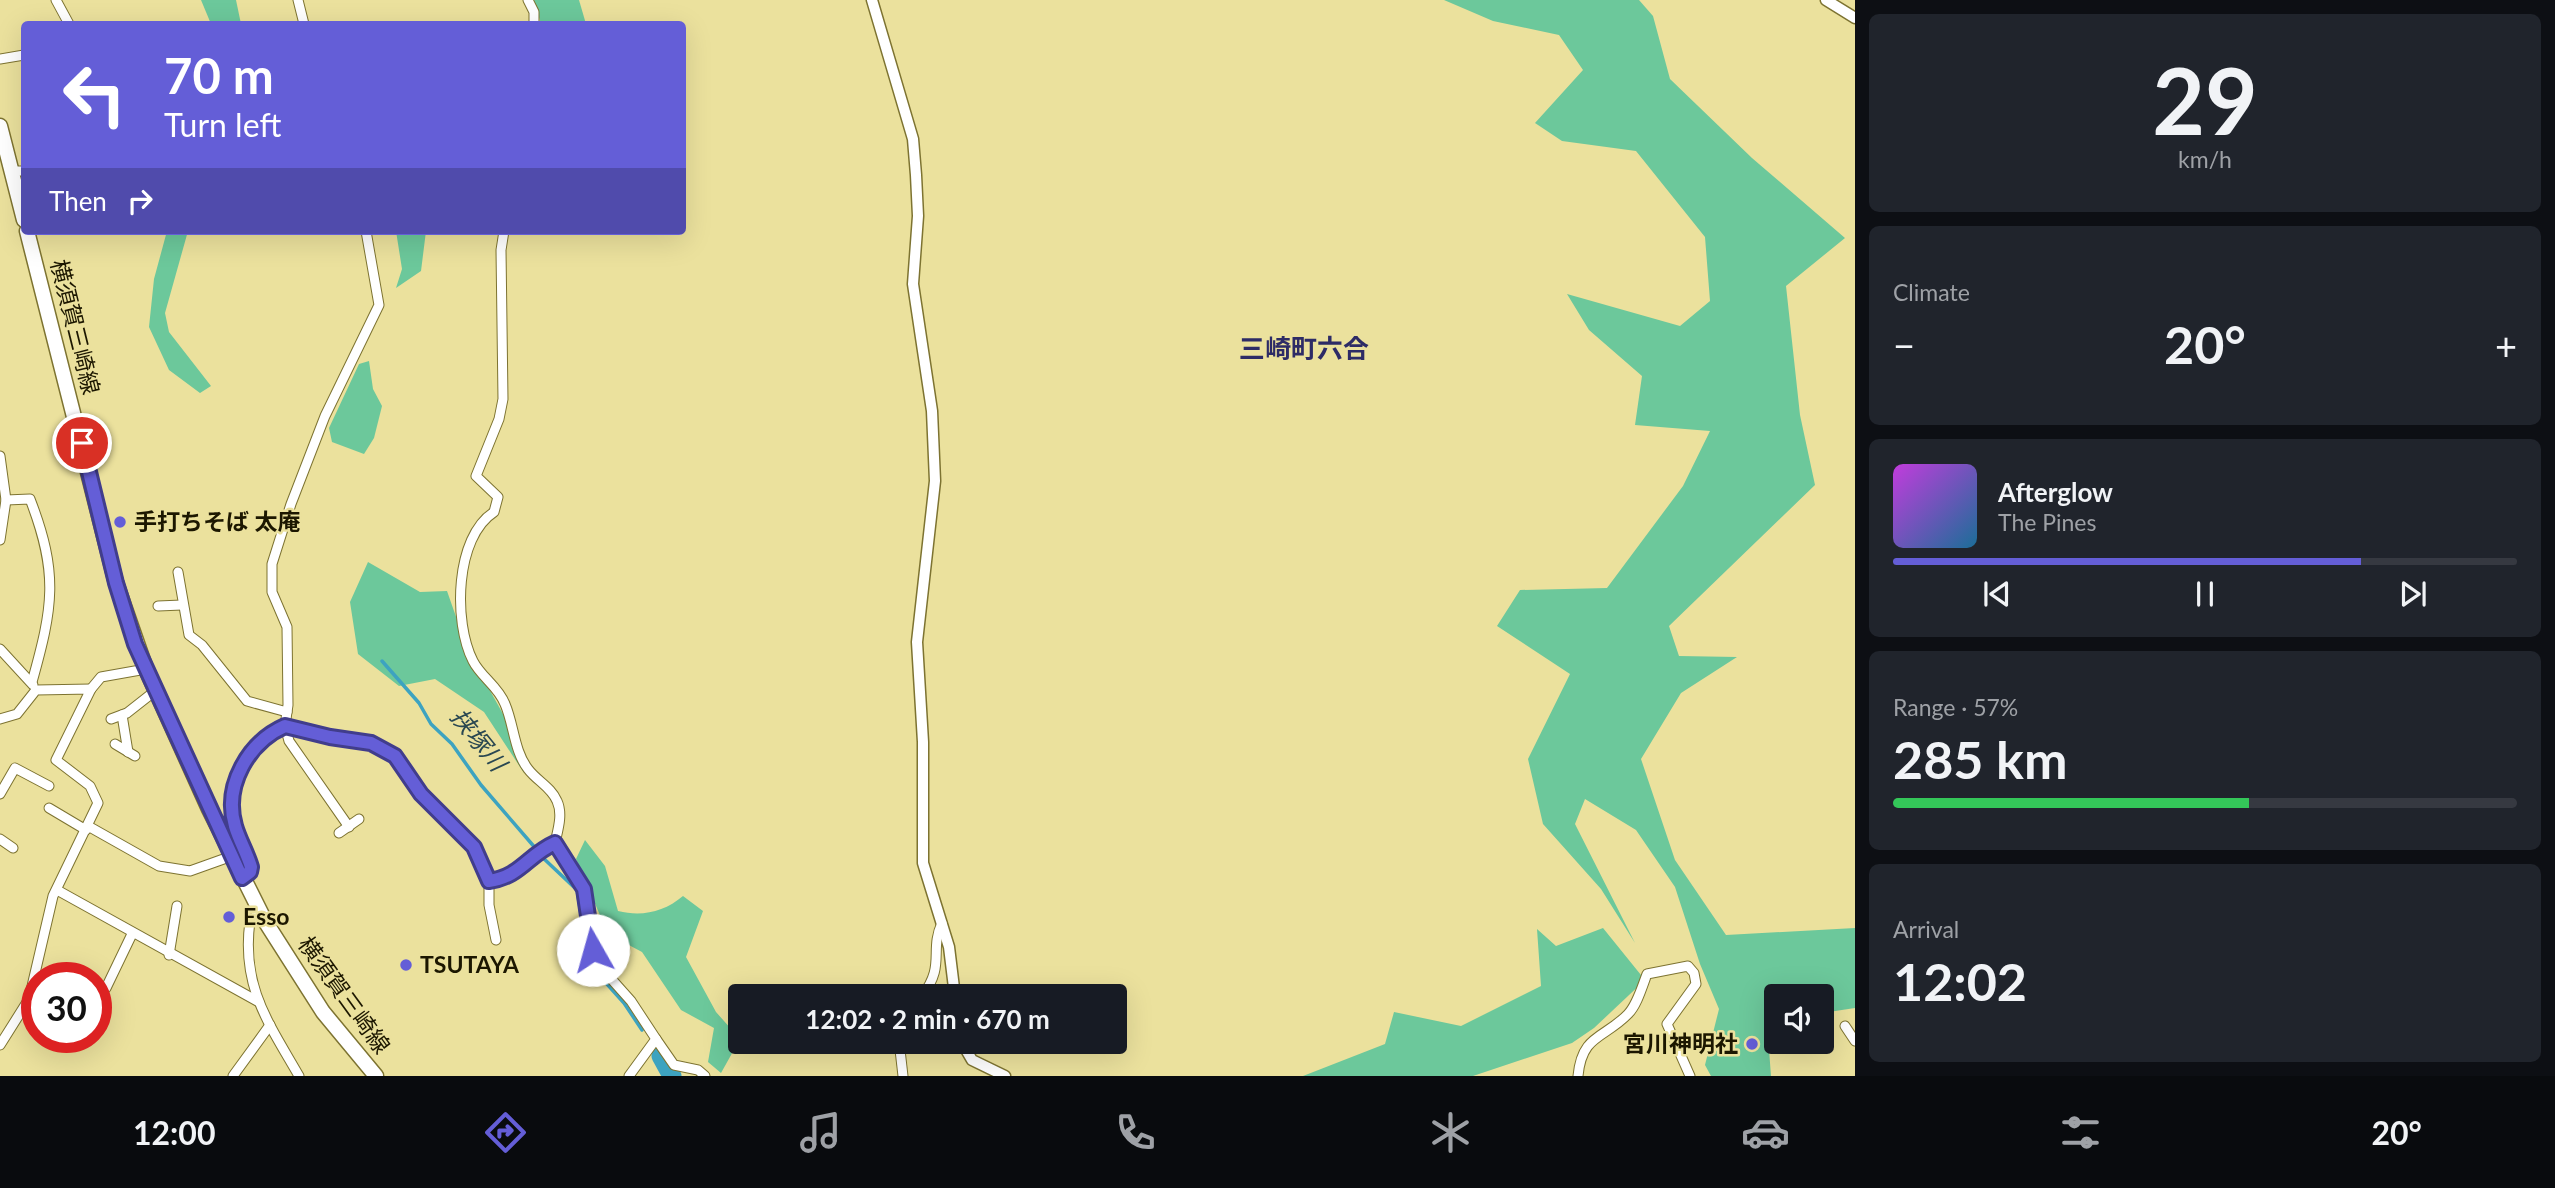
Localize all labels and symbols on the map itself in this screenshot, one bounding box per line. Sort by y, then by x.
street label: 横須賀三崎線 [46,256,106,397]
district label: 三崎町六合 [1239,332,1369,364]
pin [52,413,112,473]
place label: 手打ちそば 太庵 [134,507,301,535]
marker: 手打ちそば 太庵 [112,514,128,530]
water label: 挟塚川 [445,702,515,778]
place label: Esso [243,902,290,930]
marker: Esso [221,909,237,925]
position arrow [556,913,630,987]
street label: 横須賀三崎線 [293,930,397,1058]
place label: TSUTAYA [420,950,520,978]
marker: TSUTAYA [398,957,414,973]
speed limit sign: 30 [21,962,112,1053]
place label: 宮川神明社 [1623,1029,1738,1057]
marker: 宮川神明社 [1744,1036,1760,1052]

